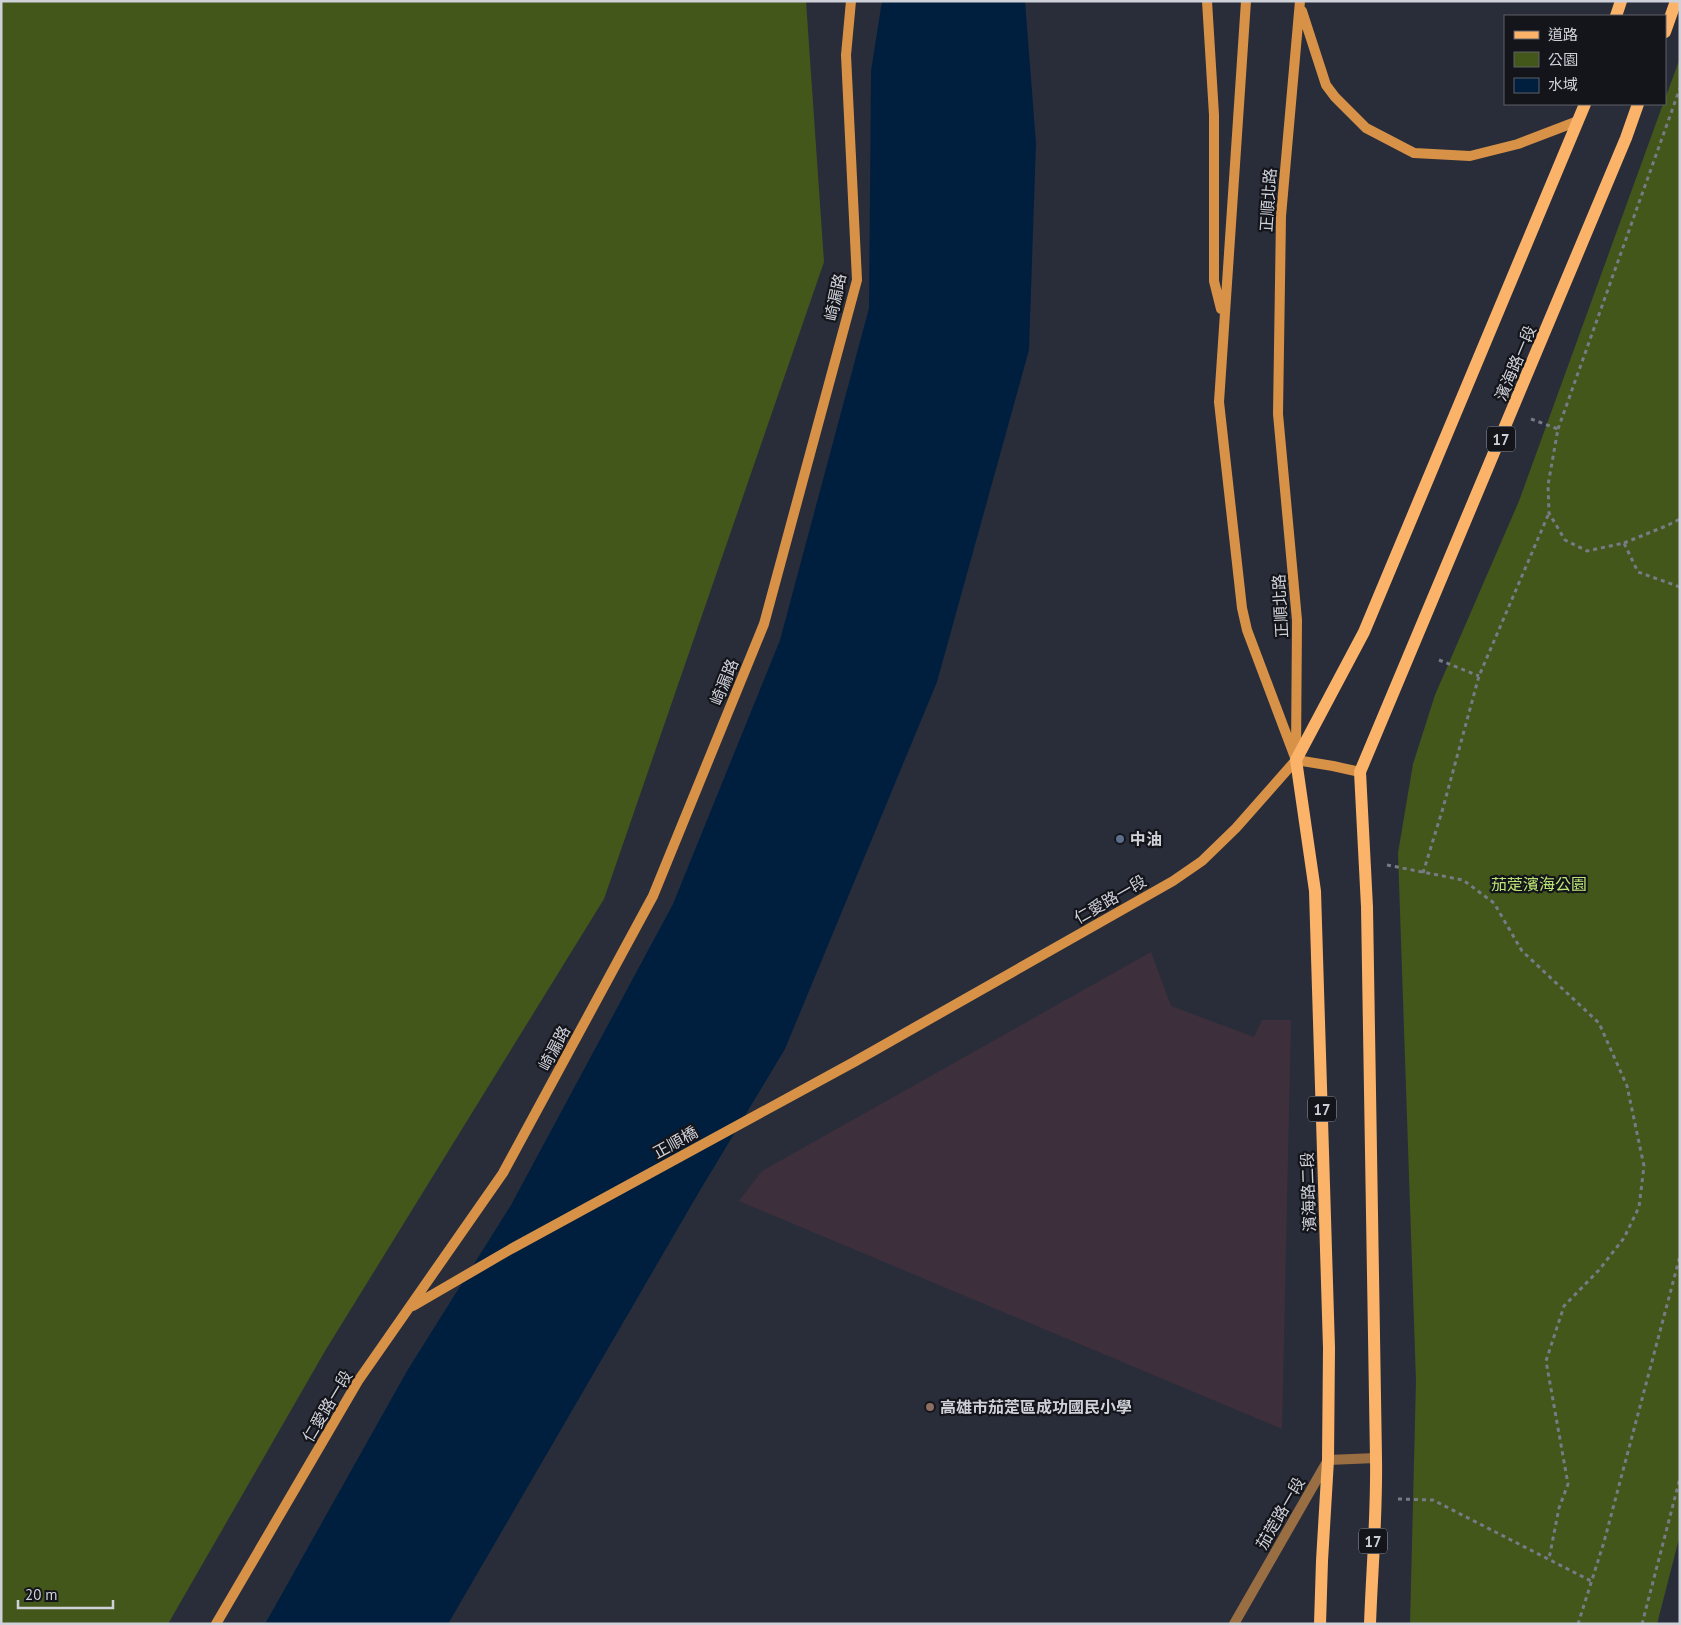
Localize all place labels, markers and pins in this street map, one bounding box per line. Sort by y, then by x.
place label: 中油 [1130,829,1162,849]
marker: 中油 [1114,833,1126,845]
place label: 高雄市茄萣區成功國民小學 [940,1397,1132,1417]
marker: 高雄市茄萣區成功國民小學 [924,1401,936,1413]

